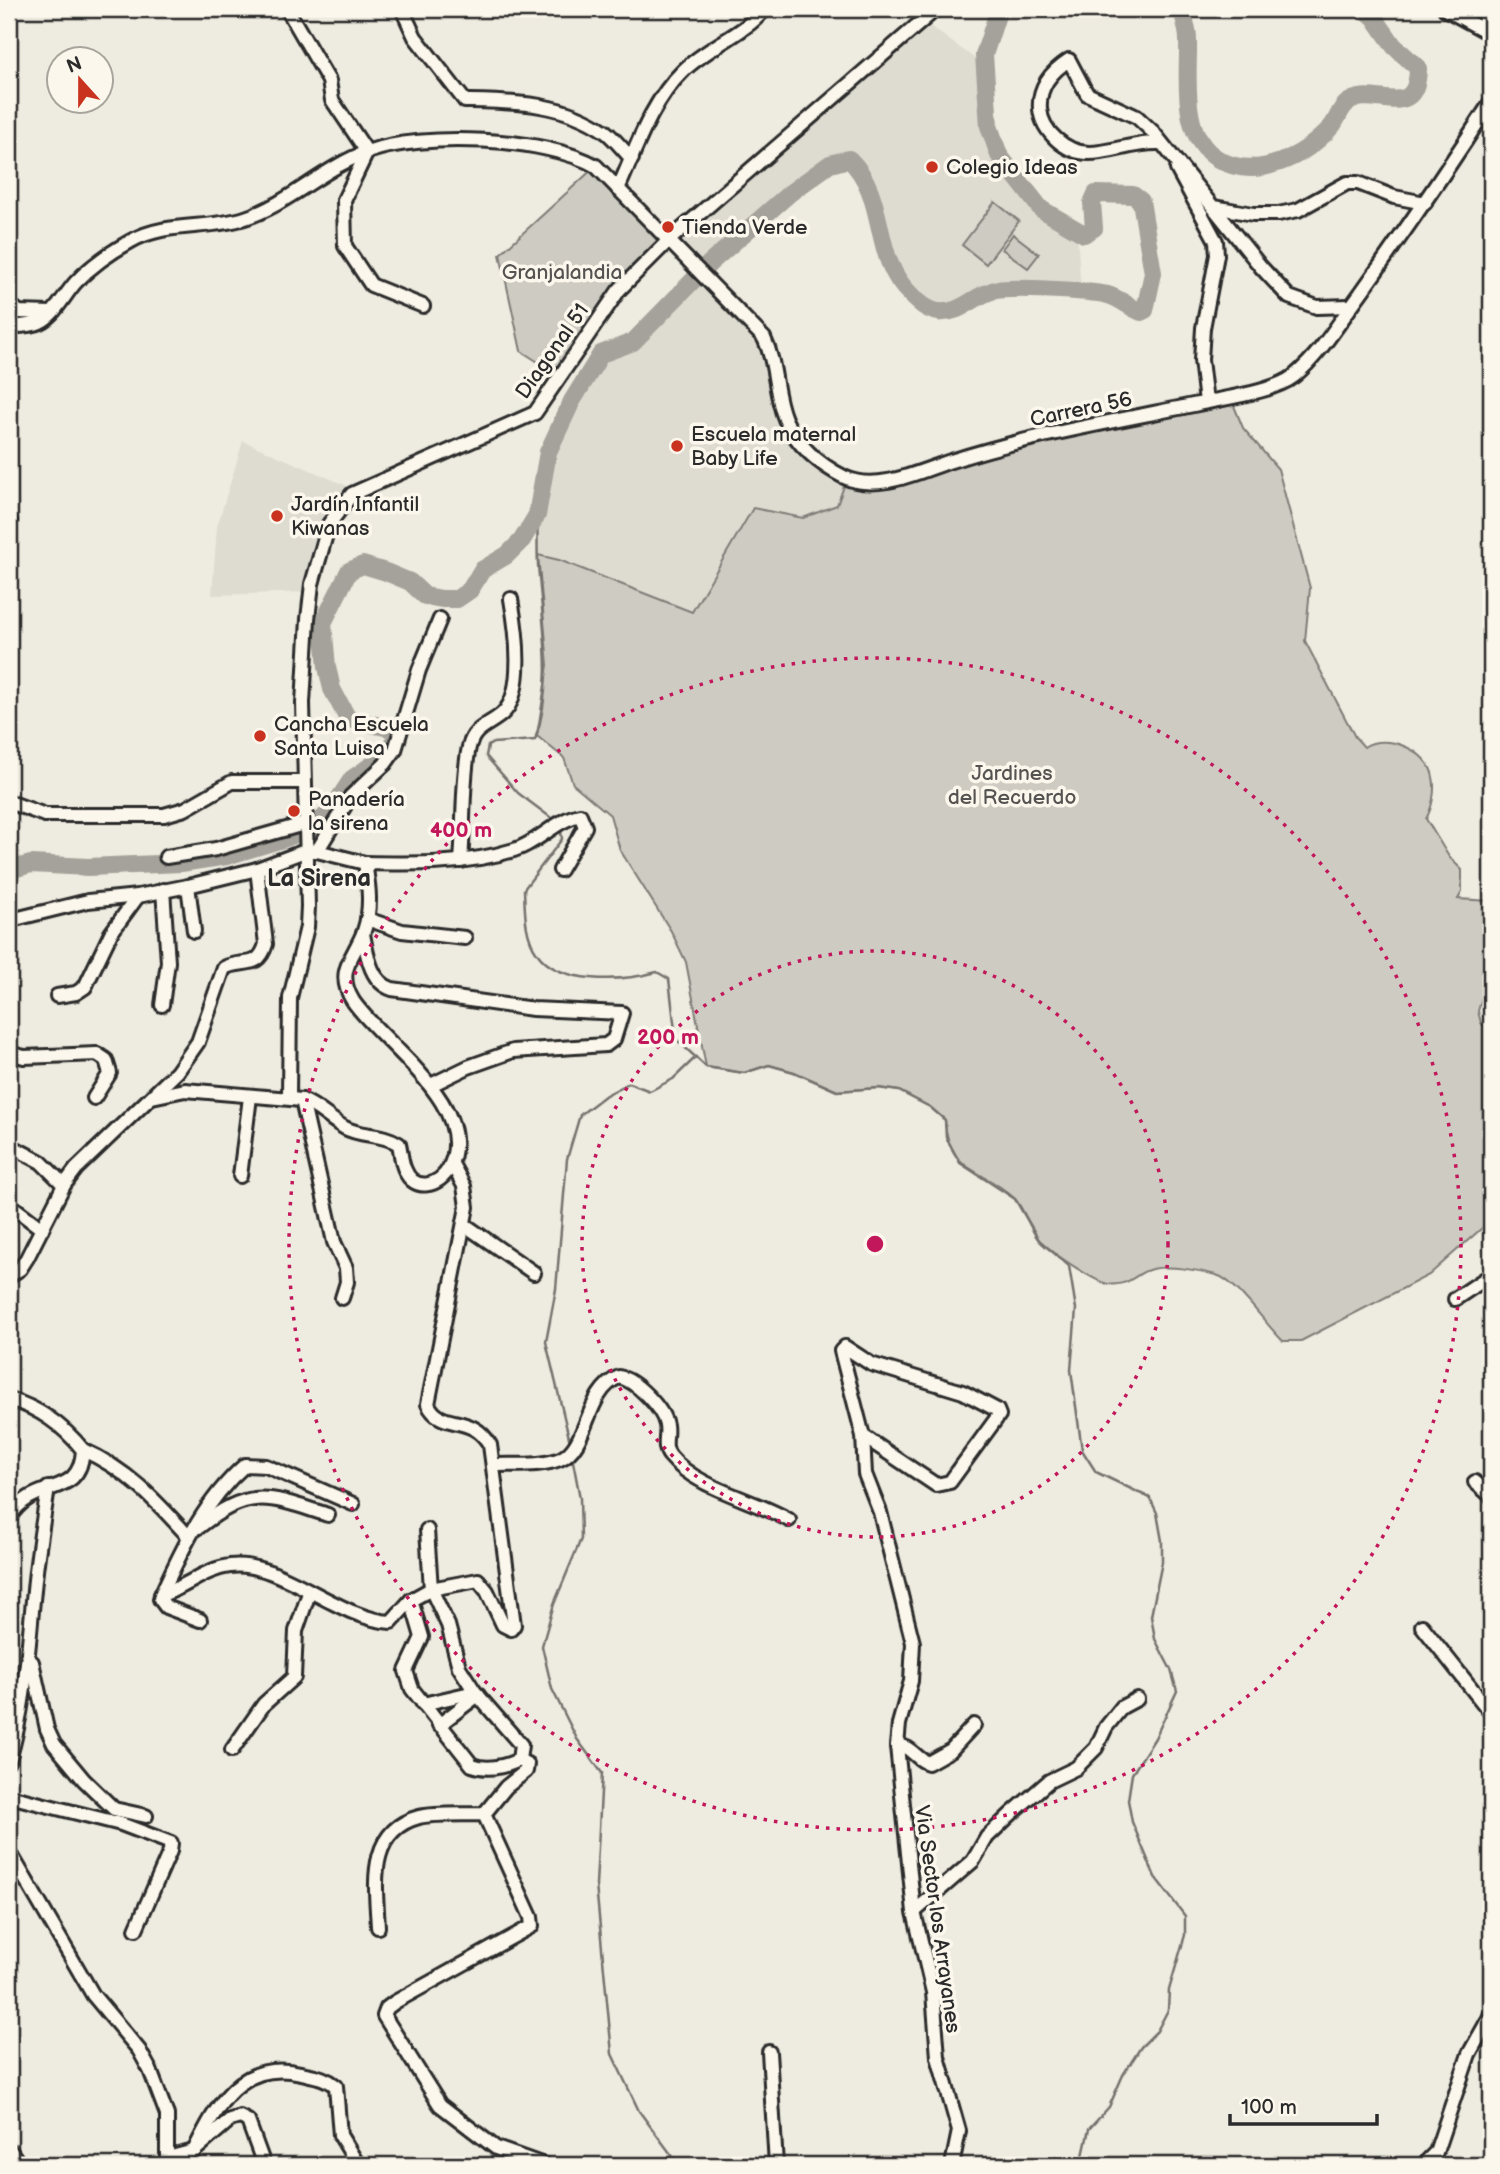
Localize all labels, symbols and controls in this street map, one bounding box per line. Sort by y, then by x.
north arrow [46,46,116,116]
text: N [64,52,85,79]
place label: Colegio Ideas [946,155,1078,180]
marker: Colegio Ideas [924,159,940,175]
place label: Tienda Verde [682,215,807,240]
marker: Tienda Verde [660,219,676,235]
park label: Granjalandia [502,260,622,285]
street label: Diagonal 51 [510,299,594,404]
street label: Carrera 56 [1028,386,1135,432]
place label: Escuela maternal Baby Life [691,422,856,471]
marker: Escuela maternal Baby Life [669,438,685,454]
place label: Jardín Infantil Kiwanas [291,492,419,541]
marker: Jardín Infantil Kiwanas [269,508,285,524]
place label: Cancha Escuela Santa Luisa [274,712,429,761]
marker: Cancha Escuela Santa Luisa [252,728,268,744]
park label: Jardines del Recuerdo [948,761,1076,810]
place label: Panadería la sirena [308,787,405,836]
marker: Panadería la sirena [286,803,302,819]
text: 400 m [430,818,492,843]
district label: La Sirena [267,864,371,893]
text: 200 m [637,1025,699,1050]
centre of rings [863,1232,887,1256]
street label: Via Sector los Arrayanes [909,1804,966,2035]
scale bar [1230,2083,1378,2127]
text: 100 m [1241,2095,1297,2120]

